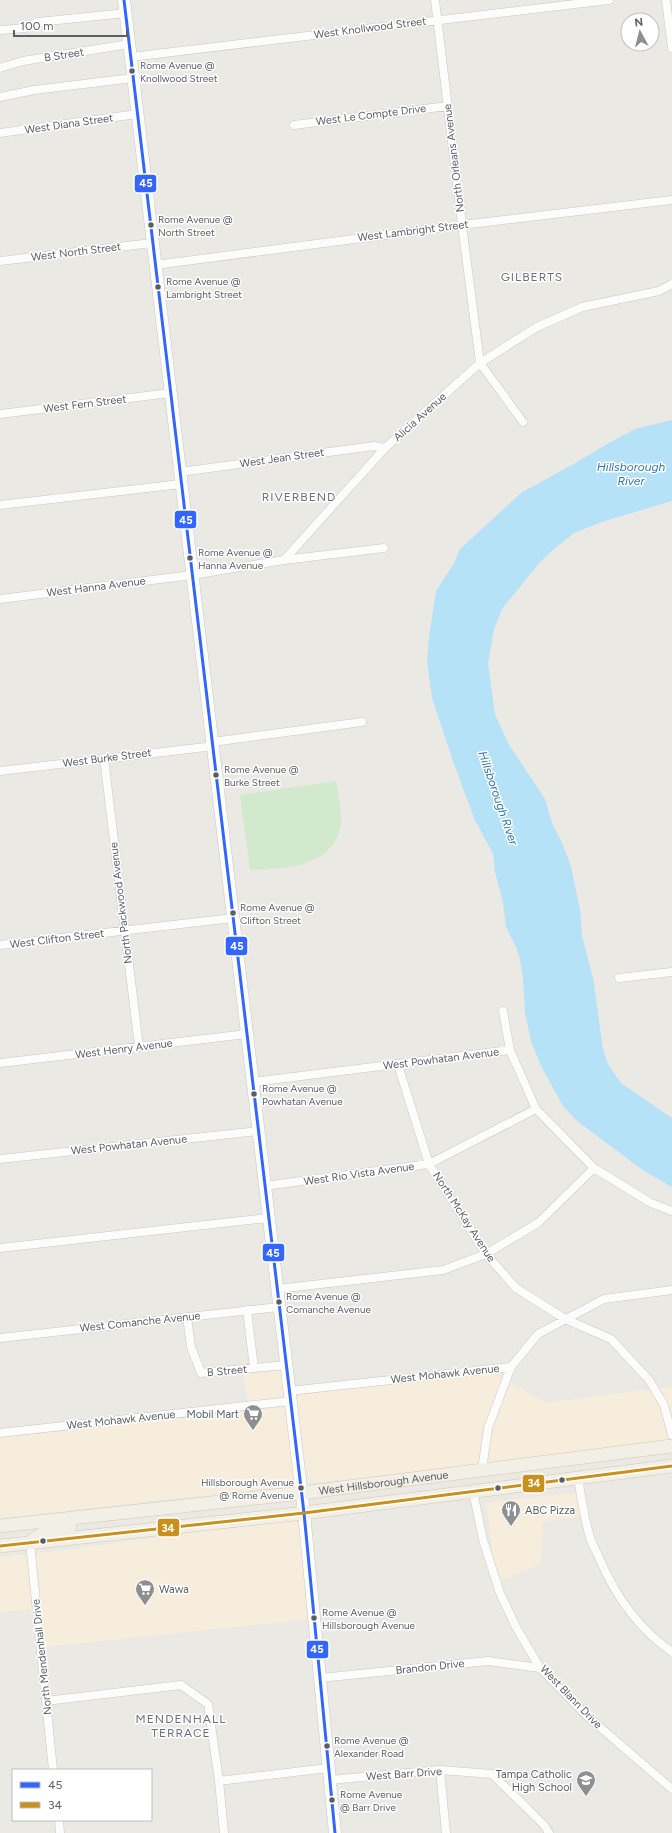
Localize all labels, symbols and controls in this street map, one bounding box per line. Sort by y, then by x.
scale bar [14,12,127,38]
north arrow [620,12,660,52]
street label: West Knollwood Street [313,15,427,41]
text: N [634,16,644,30]
text: 100 m [20,19,54,33]
street label: B Street [43,45,85,65]
place label: Rome Avenue @ Knollwood Street [140,59,218,85]
marker: Rome Avenue @ Knollwood Street [127,66,137,76]
street label: West Le Compte Drive [315,102,427,128]
street label: North Orleans Avenue [441,103,467,213]
street label: West Diana Street [24,111,114,137]
line badge: 45 [134,174,157,193]
text: 45 [139,177,153,190]
place label: Rome Avenue @ North Street [158,213,233,239]
street label: West Lambright Street [357,218,469,244]
marker: Rome Avenue @ North Street [146,220,156,230]
street label: West North Street [30,240,122,264]
district label: GILBERTS [501,270,563,284]
place label: Rome Avenue @ Lambright Street [166,275,242,301]
marker: Rome Avenue @ Lambright Street [153,282,163,292]
street label: Alicia Avenue [391,390,449,444]
street label: West Fern Street [43,392,127,416]
street label: West Jean Street [239,446,325,470]
water label: Hillsborough River [597,460,665,488]
district label: RIVERBEND [262,490,336,504]
line badge: 45 [174,510,197,529]
text: 45 [179,514,193,527]
place label: Rome Avenue @ Hanna Avenue [198,546,273,572]
marker: Rome Avenue @ Hanna Avenue [185,553,195,563]
street label: West Hanna Avenue [46,574,146,600]
street label: West Burke Street [62,746,152,770]
water label: Hillsborough River [475,749,521,848]
place label: Rome Avenue @ Burke Street [224,763,299,789]
marker: Rome Avenue @ Burke Street [211,770,221,780]
street label: North Packwood Avenue [107,841,135,965]
place label: Rome Avenue @ Clifton Street [240,901,315,927]
marker: Rome Avenue @ Clifton Street [228,908,238,918]
street label: West Clifton Street [9,927,105,951]
line badge: 45 [225,936,248,956]
text: 45 [230,940,244,953]
street label: West Henry Avenue [75,1037,173,1061]
street label: West Powhatan Avenue [382,1045,500,1073]
place label: Rome Avenue @ Powhatan Avenue [262,1082,343,1108]
marker: Rome Avenue @ Powhatan Avenue [249,1089,259,1099]
street label: West Powhatan Avenue [70,1132,188,1158]
street label: West Rio Vista Avenue [303,1160,415,1188]
street label: North McKay Avenue [430,1170,498,1264]
line badge: 45 [262,1243,285,1262]
text: 45 [266,1247,280,1260]
place label: Rome Avenue @ Comanche Avenue [286,1290,371,1316]
marker: Rome Avenue @ Comanche Avenue [274,1297,284,1307]
street label: West Comanche Avenue [79,1309,201,1335]
street label: West Mohawk Avenue [390,1362,500,1386]
street label: B Street [206,1363,248,1379]
supermarket icon: Mobil Mart [242,1403,264,1431]
street label: West Mohawk Avenue [66,1408,176,1432]
place label: Mobil Mart [186,1408,239,1421]
street label: West Hillsborough Avenue [318,1468,449,1497]
line badge: 34 [522,1474,545,1493]
unlabelled marker [557,1475,567,1485]
place label: Hillsborough Avenue @ Rome Avenue [201,1476,295,1502]
text: 34 [527,1477,541,1490]
marker: Hillsborough Avenue @ Rome Avenue [296,1483,306,1493]
unlabelled marker [493,1483,503,1493]
restaurant icon: ABC Pizza [500,1499,522,1527]
place label: ABC Pizza [525,1504,575,1517]
line badge: 34 [157,1518,180,1537]
text: 34 [161,1522,175,1535]
unlabelled marker [38,1536,48,1546]
supermarket icon: Wawa [134,1578,156,1606]
place label: Wawa [159,1583,189,1596]
street label: North Mendenhall Drive [29,1598,55,1716]
place label: Rome Avenue @ Hillsborough Avenue [322,1606,416,1632]
marker: Rome Avenue @ Hillsborough Avenue [309,1613,319,1623]
line badge: 45 [306,1640,329,1659]
text: 45 [310,1643,324,1656]
street label: Brandon Drive [395,1657,465,1677]
street label: West Blann Drive [537,1663,605,1731]
district label: MENDENHALL TERRACE [136,1712,226,1740]
place label: Rome Avenue @ Alexander Road [334,1734,409,1760]
marker: Rome Avenue @ Alexander Road [322,1741,332,1751]
street label: West Barr Drive [366,1765,442,1783]
place label: Tampa Catholic High School [496,1768,572,1794]
legend [12,1769,152,1821]
school or university icon: Tampa Catholic High School [575,1769,597,1797]
text: 45 [48,1778,62,1792]
place label: Rome Avenue @ Barr Drive [340,1788,403,1814]
marker: Rome Avenue @ Barr Drive [327,1795,337,1805]
text: 34 [48,1798,63,1812]

